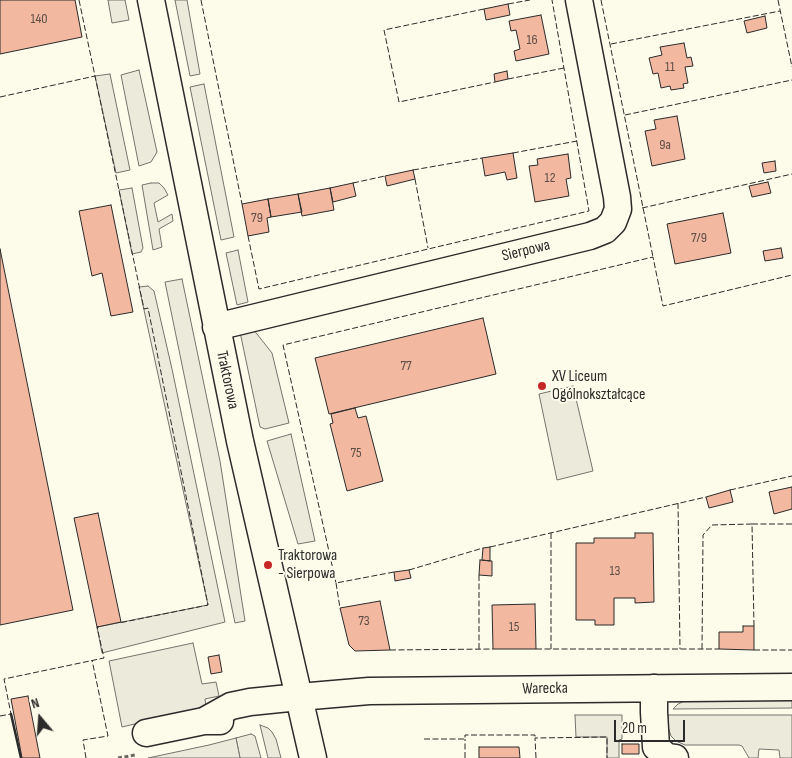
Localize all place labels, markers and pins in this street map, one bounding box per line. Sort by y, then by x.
place label: XV Liceum Ogólnokształcące [552,367,646,405]
marker: XV Liceum Ogólnokształcące [536,380,548,392]
place label: Traktorowa - Sierpowa [278,546,337,584]
marker: Traktorowa - Sierpowa [262,559,274,571]

